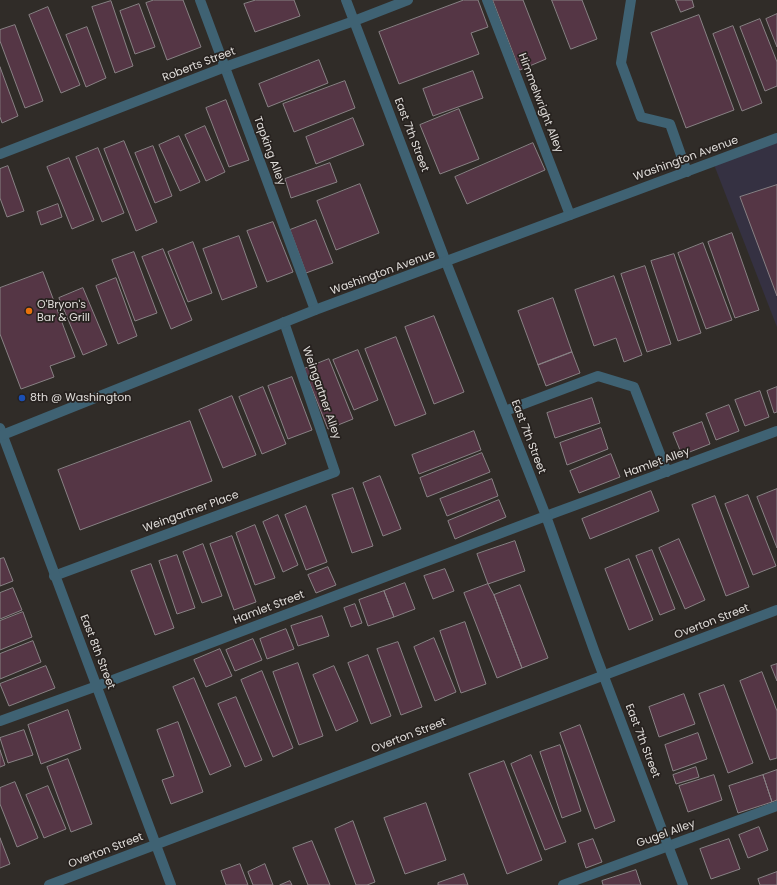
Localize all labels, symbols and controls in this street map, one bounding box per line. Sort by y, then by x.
street label: Roberts Street [161,45,237,85]
street label: Himmelwright Alley [515,51,565,155]
street label: East 7th Street [391,96,431,174]
street label: Tapking Alley [250,115,288,187]
street label: Washington Avenue [632,134,740,184]
street label: Washington Avenue [329,248,437,298]
place label: O'Bryon's Bar & Grill [37,298,90,324]
marker: O'Bryon's Bar & Grill [24,306,34,316]
street label: Weingartner Alley [299,345,343,441]
place label: 8th @ Washington [30,391,131,405]
marker: 8th @ Washington [17,393,27,403]
street label: East 7th Street [508,398,548,476]
street label: Hamlet Alley [622,445,692,481]
street label: Weingartner Place [141,488,241,536]
street label: Hamlet Street [232,588,306,628]
street label: Overton Street [673,602,751,642]
street label: East 8th Street [77,613,117,691]
street label: East 7th Street [622,702,662,780]
street label: Overton Street [370,716,448,756]
street label: Gugel Alley [635,817,697,851]
street label: Overton Street [67,831,145,871]

